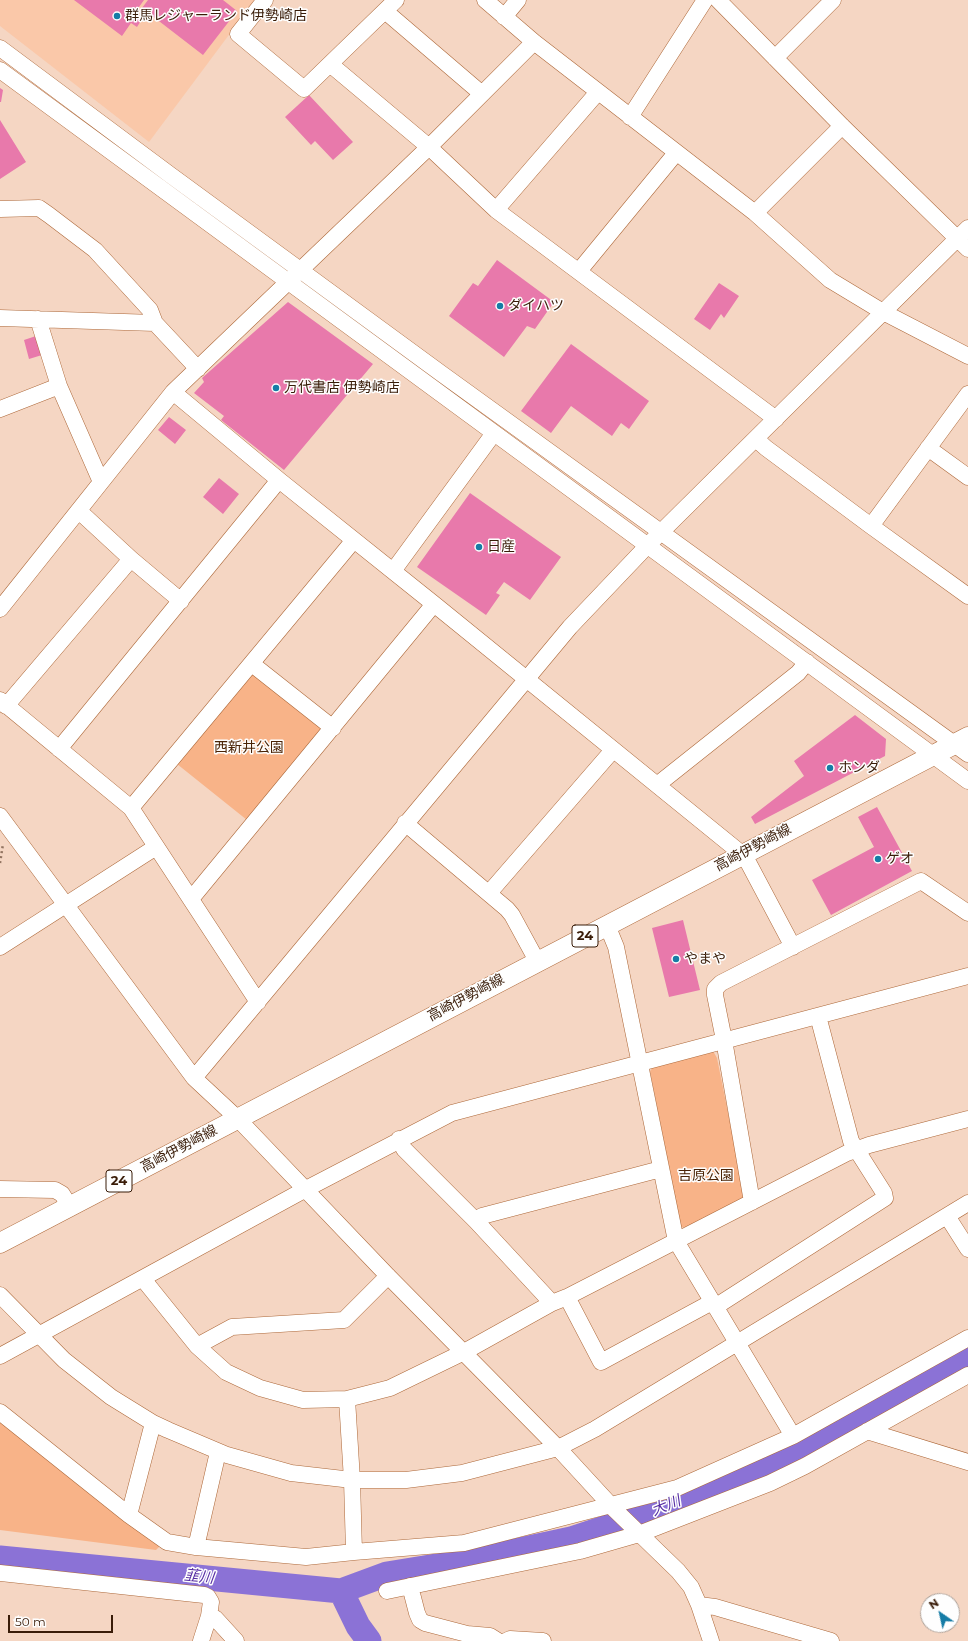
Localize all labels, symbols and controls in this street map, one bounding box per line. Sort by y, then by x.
place label: 群馬レジャーランド伊勢崎店 [125,8,307,24]
marker: 群馬レジャーランド伊勢崎店 [112,11,122,21]
place label: ダイハツ [508,298,564,314]
marker: ダイハツ [495,301,505,311]
place label: 万代書店 伊勢崎店 [284,380,400,396]
marker: 万代書店 伊勢崎店 [271,383,281,393]
place label: 日産 [487,539,515,555]
marker: 日産 [474,542,484,552]
park label: 西新井公園 [214,740,284,756]
place label: ホンダ [838,760,880,776]
marker: ホンダ [825,763,835,773]
street label: 高崎伊勢崎線 [712,821,794,875]
place label: ゲオ [886,851,914,867]
marker: ゲオ [873,854,883,864]
road number: 24 [572,925,598,947]
place label: やまや [684,951,726,967]
marker: やまや [671,954,681,964]
street label: 高崎伊勢崎線 [425,971,507,1025]
street label: 高崎伊勢崎線 [138,1122,220,1176]
park label: 吉原公園 [678,1168,734,1184]
road number: 24 [106,1170,132,1192]
water label: 大川 [649,1492,683,1520]
water label: 韮川 [183,1566,215,1588]
north arrow [920,1593,960,1633]
text: N [926,1596,941,1612]
scale bar [10,1607,115,1633]
text: 50 m [15,1614,46,1629]

